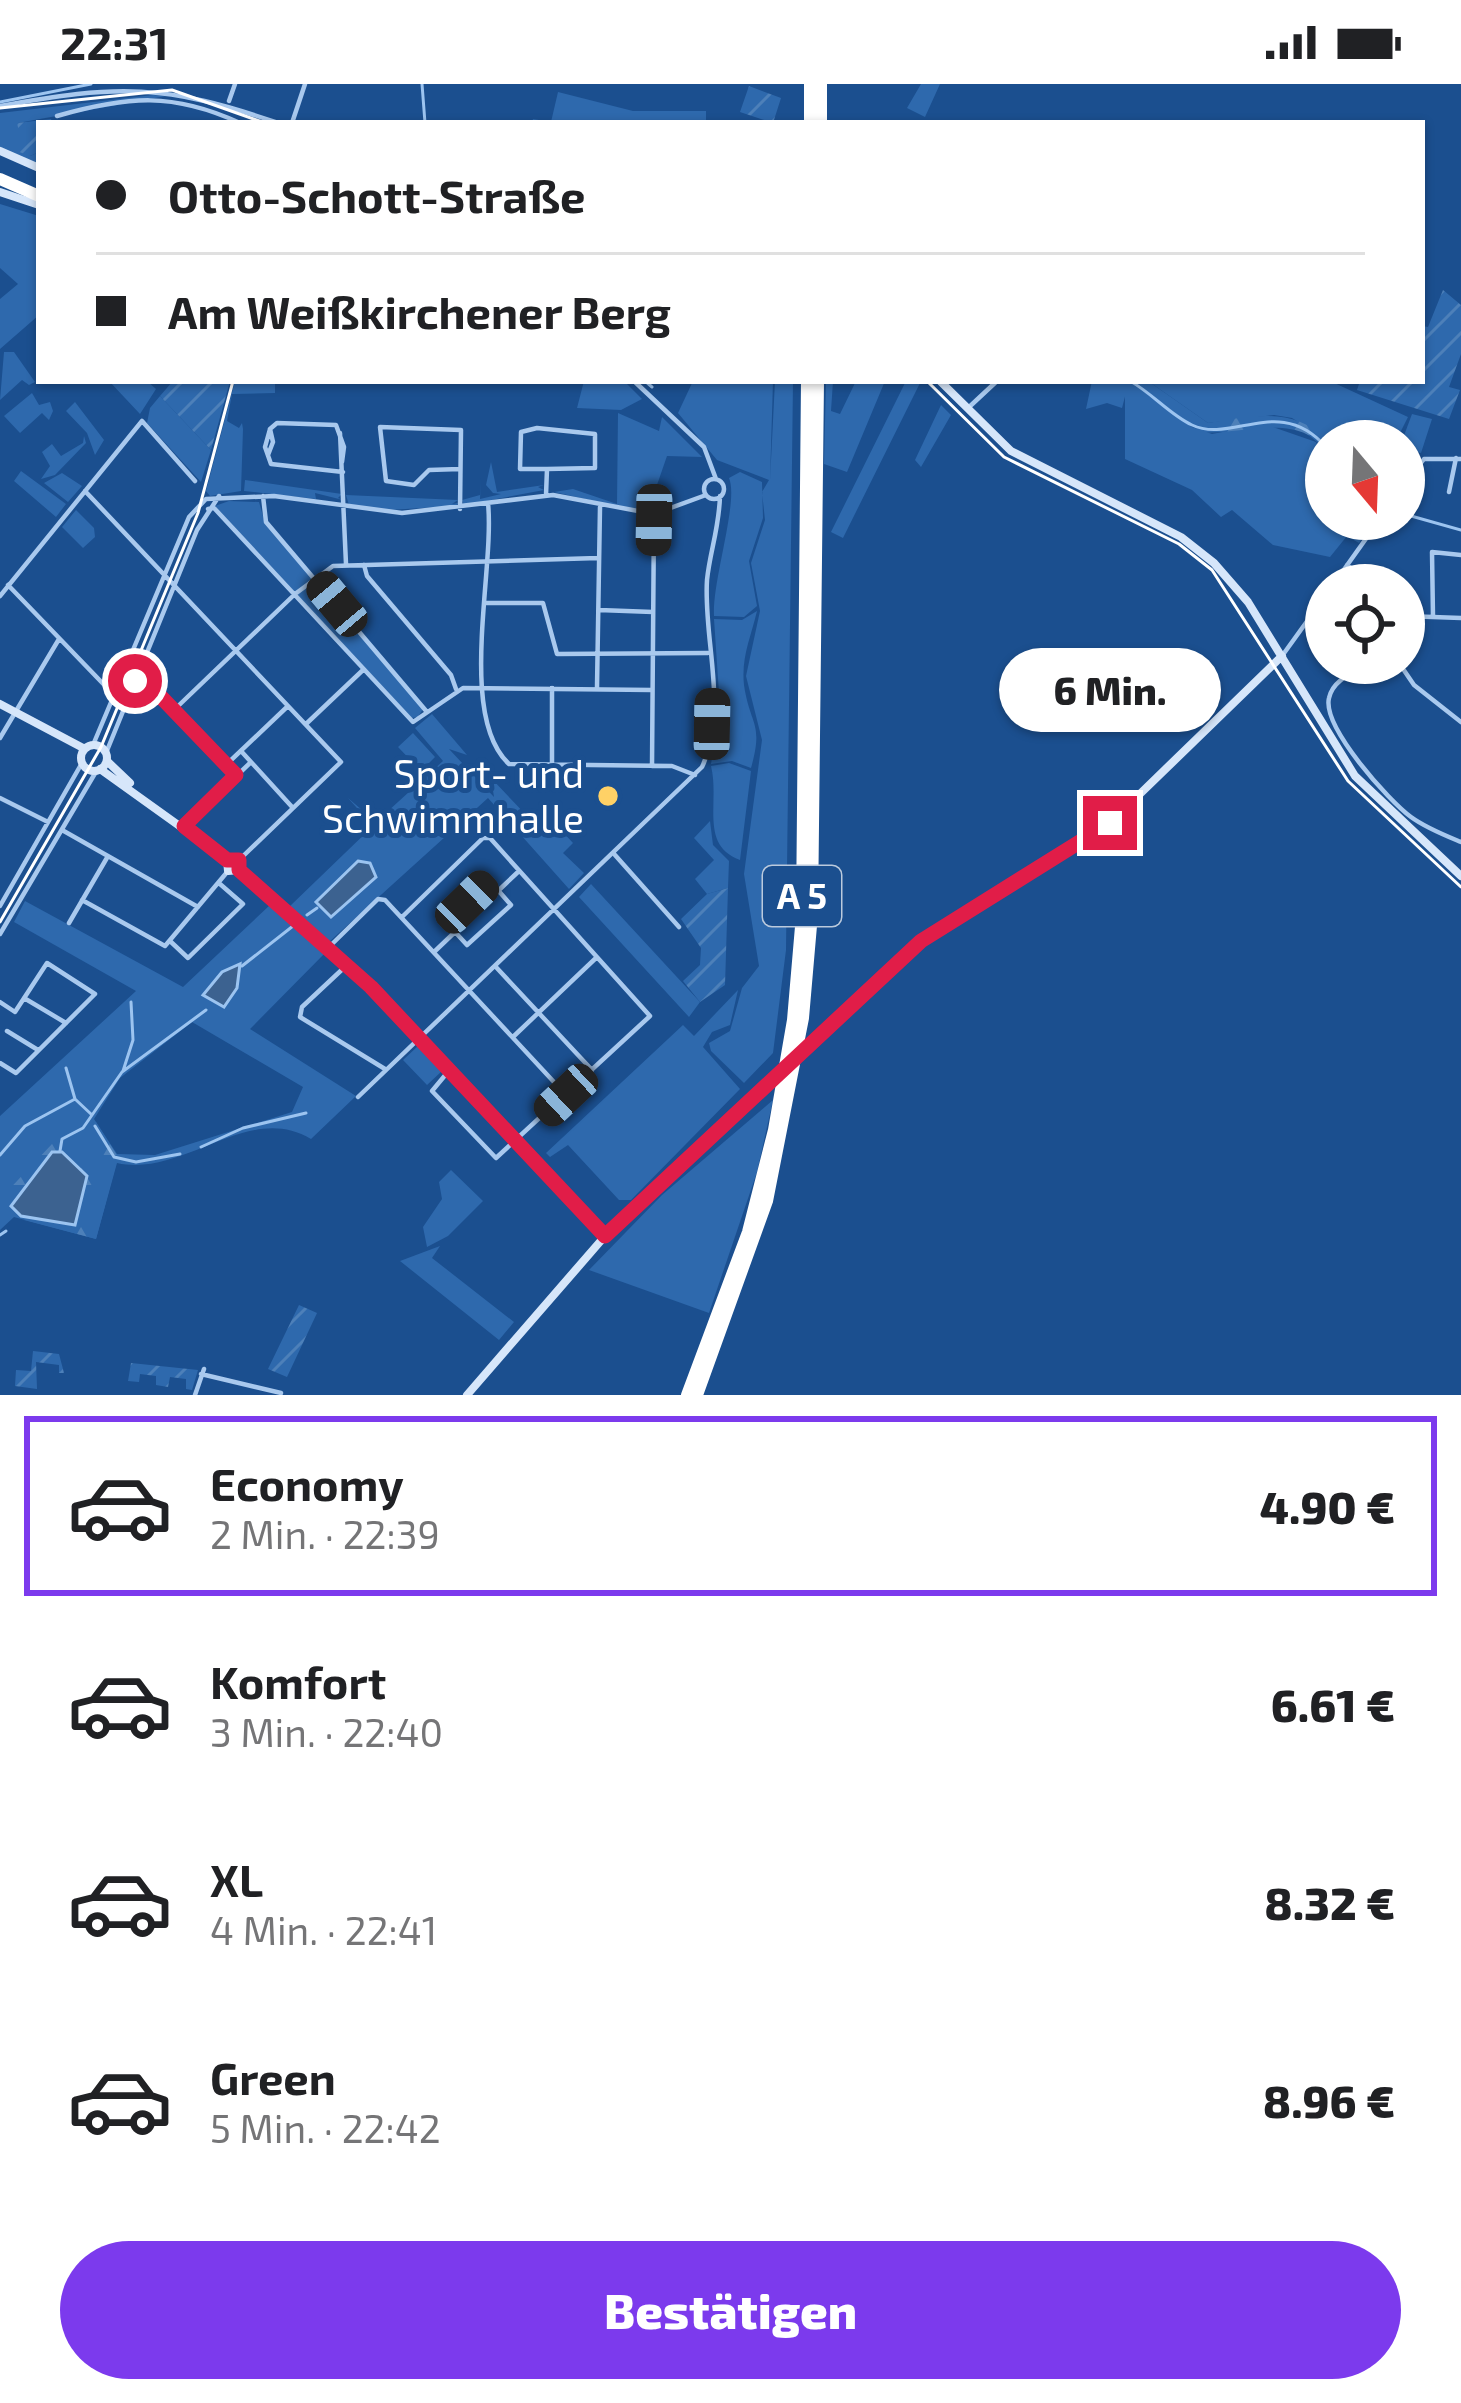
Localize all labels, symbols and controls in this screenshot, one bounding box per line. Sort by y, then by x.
text: 22:31 [60,15,169,69]
text: Otto-Schott-Straße [168,168,585,222]
text: Am Weißkirchener Berg [168,284,671,338]
north arrow [1305,420,1425,540]
map controls [1305,420,1425,684]
car [635,484,673,556]
button: locate [1305,564,1425,684]
car [300,565,374,643]
callout: 6 Min. [999,649,1221,733]
route start [108,654,162,708]
text: 6 Min. [1053,666,1167,713]
car [693,688,731,760]
place label: Sport- und Schwimmhalle [322,749,584,841]
marker: Sport- und Schwimmhalle [595,783,621,809]
route end [1083,796,1137,850]
car [429,864,505,940]
road number: A 5 [763,866,841,926]
car [527,1057,605,1133]
icon: car [66,1452,174,1560]
text: Economy [210,1456,404,1510]
text: 4.90 € [1260,1479,1395,1533]
text: 2 Min. · 22:39 [210,1510,440,1557]
icon: car [66,1650,174,1758]
text: Komfort [210,1654,386,1708]
text: 6.61 € [1271,1677,1395,1731]
text: 3 Min. · 22:40 [210,1708,443,1755]
icon: car [66,1848,174,1956]
text: XL [210,1852,263,1906]
text: 8.32 € [1264,1875,1395,1929]
text: 4 Min. · 22:41 [210,1906,437,1953]
icon: car [66,2046,174,2154]
text: Green [210,2050,336,2104]
text: 8.96 € [1263,2073,1395,2127]
text: 5 Min. · 22:42 [210,2104,441,2151]
button: Bestätigen [60,2241,1401,2379]

